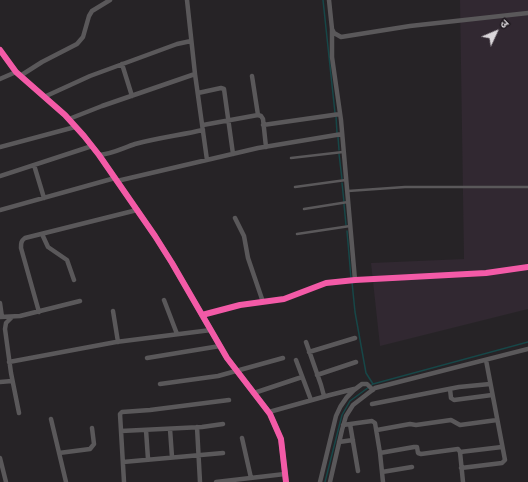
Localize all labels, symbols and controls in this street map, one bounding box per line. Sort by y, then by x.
north arrow [476,12,516,52]
text: उ [497,16,512,31]

